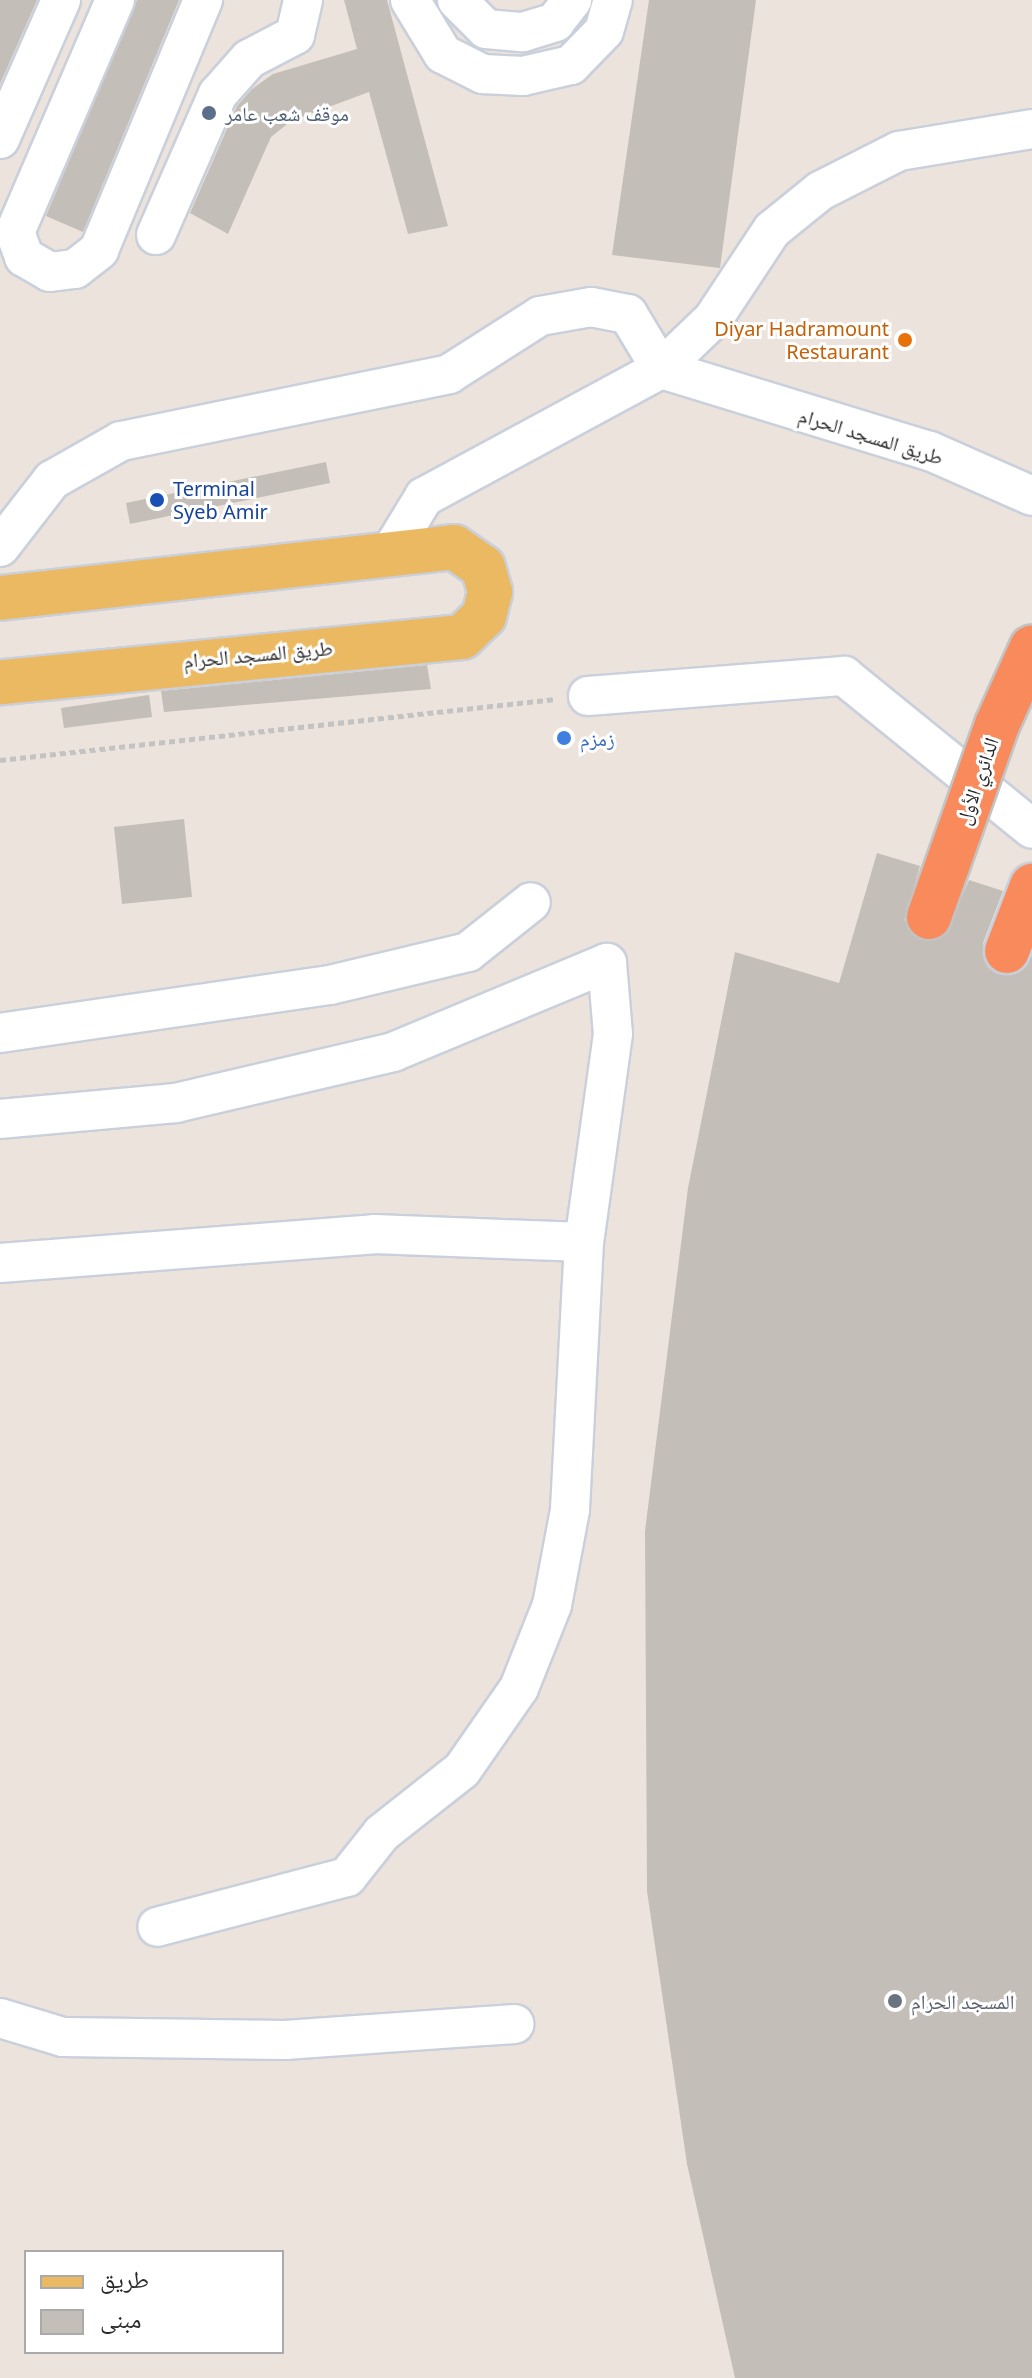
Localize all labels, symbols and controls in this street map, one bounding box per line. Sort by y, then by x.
place label: موقف شعب عامر [225,101,349,125]
marker: موقف شعب عامر [200,104,218,122]
place label: Diyar Hadramount Restaurant [714,316,889,363]
marker: Diyar Hadramount Restaurant [896,331,914,349]
street label: طريق المسجد الحرام [796,403,946,469]
place label: Terminal Syeb Amir [173,476,268,523]
marker: Terminal Syeb Amir [148,491,166,509]
street label: طريق المسجد الحرام [182,636,334,672]
place label: زمزم [580,726,615,750]
marker: زمزم [555,729,573,747]
street label: الدائري الأول [951,734,1003,828]
place label: المسجد الحرام [911,1989,1014,2013]
marker: المسجد الحرام [886,1992,904,2010]
legend [24,2250,284,2354]
text: طريق [100,2262,149,2295]
text: مبنى [100,2302,141,2335]

